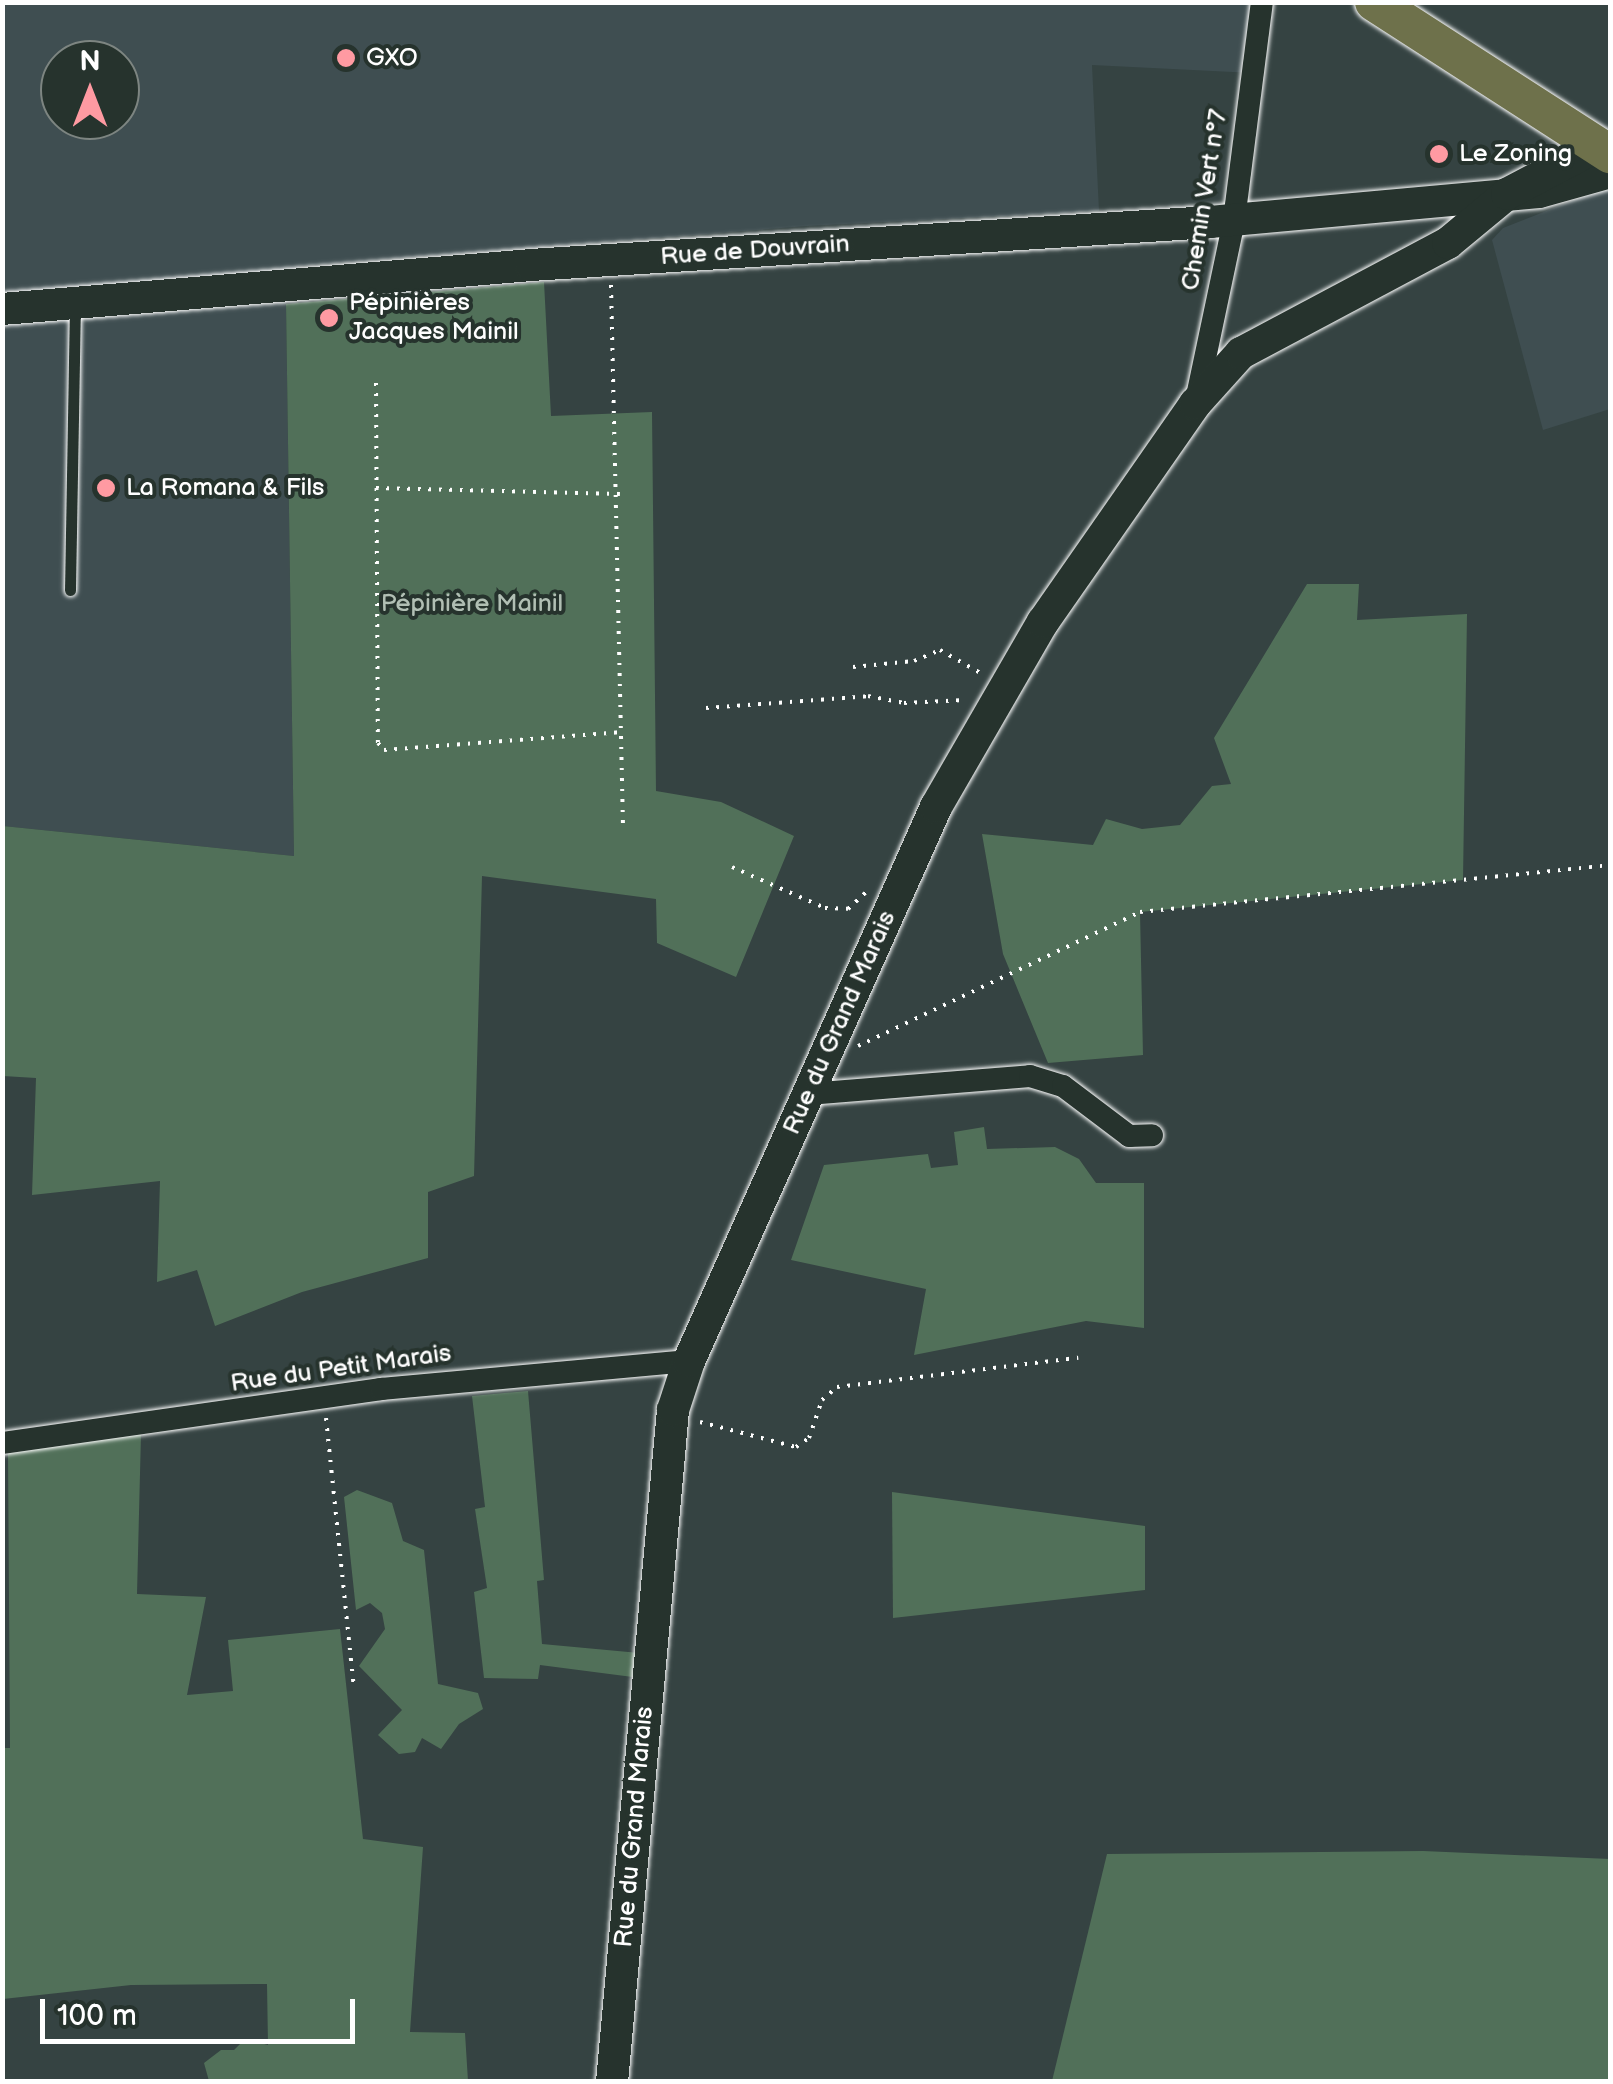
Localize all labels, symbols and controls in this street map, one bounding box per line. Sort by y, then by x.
north arrow [40,40,140,140]
place label: GXO [366,43,418,73]
text: N [79,45,101,78]
marker: GXO [335,47,357,69]
street label: Chemin Vert n°7 [1176,107,1234,293]
place label: Le Zoning [1459,139,1572,169]
marker: Le Zoning [1428,143,1450,165]
street label: Rue de Douvrain [659,229,851,273]
place label: Pépinières Jacques Mainil [349,289,519,348]
marker: Pépinières Jacques Mainil [318,307,340,329]
place label: La Romana & Fils [126,473,324,503]
marker: La Romana & Fils [95,477,117,499]
park label: Pépinière Mainil [381,589,563,619]
street label: Rue du Grand Marais [777,907,903,1139]
street label: Rue du Petit Marais [229,1339,453,1399]
street label: Rue du Grand Marais [610,1705,660,1949]
scale bar [45,1979,360,2041]
text: 100 m [57,1998,137,2034]

